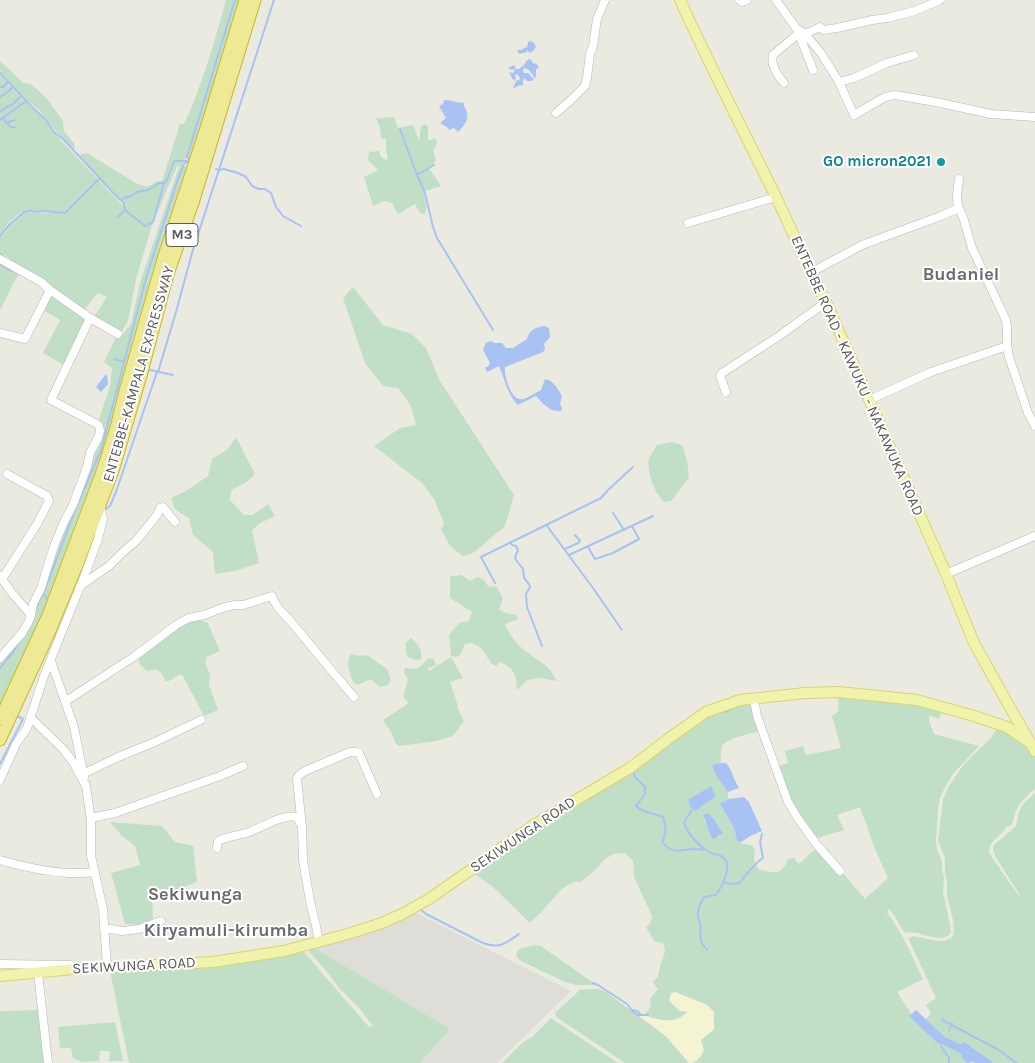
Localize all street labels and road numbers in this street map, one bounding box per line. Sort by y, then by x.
road number: M3 [166,224,198,246]
street label: ENTEBBE ROAD - KAWUKU - NAKAWUKA ROAD [787,233,927,519]
street label: ENTEBBE-KAMPALA EXPRESSWAY [99,264,179,484]
street label: SEKIWUNGA ROAD [467,793,579,877]
street label: SEKIWUNGA ROAD [72,954,196,978]

